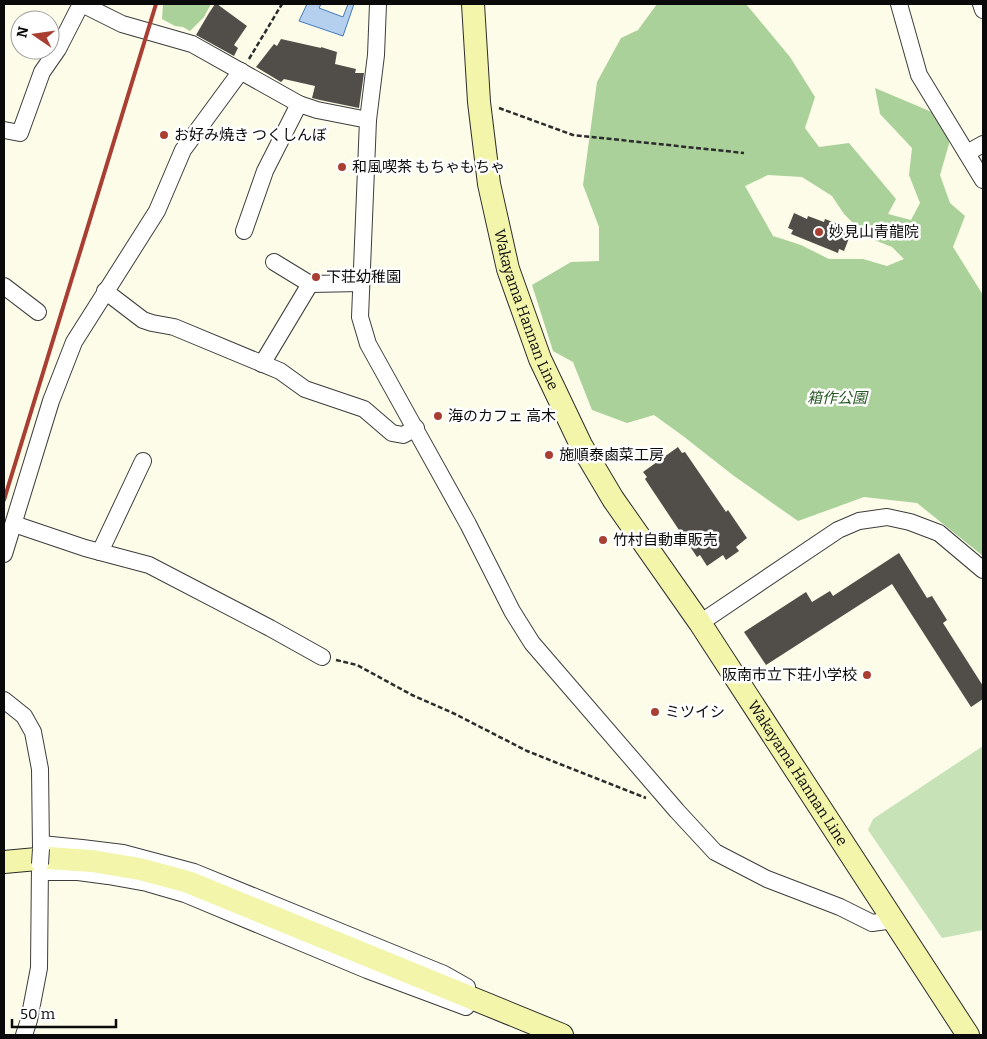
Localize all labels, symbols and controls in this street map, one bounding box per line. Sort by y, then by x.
north arrow [10,10,60,60]
text: N [13,25,32,39]
place label: お好み焼き つくしんぼ [174,126,327,144]
marker: お好み焼き つくしんぼ [158,129,170,141]
place label: 和風喫茶 もちゃもちゃ [352,158,505,176]
marker: 和風喫茶 もちゃもちゃ [336,161,348,173]
place label: 妙見山青龍院 [829,223,919,241]
marker: 妙見山青龍院 [813,226,825,238]
street label: Wakayama Hannan Line [490,227,562,393]
place label: 下荘幼稚園 [326,268,401,286]
marker: 下荘幼稚園 [310,271,322,283]
park label: 箱作公園 [807,389,869,407]
place label: 海のカフェ 高木 [448,407,556,425]
marker: 海のカフェ 高木 [432,410,444,422]
place label: 施順泰鹵菜工房 [559,446,664,464]
marker: 施順泰鹵菜工房 [543,449,555,461]
place label: 竹村自動車販売 [613,531,718,549]
marker: 竹村自動車販売 [597,534,609,546]
place label: 阪南市立下荘小学校 [722,666,857,684]
marker: 阪南市立下荘小学校 [861,669,873,681]
street label: Wakayama Hannan Line [744,697,851,849]
place label: ミツイシ [665,703,725,721]
marker: ミツイシ [649,706,661,718]
scale bar [12,996,116,1028]
text: 50 m [20,1005,56,1023]

